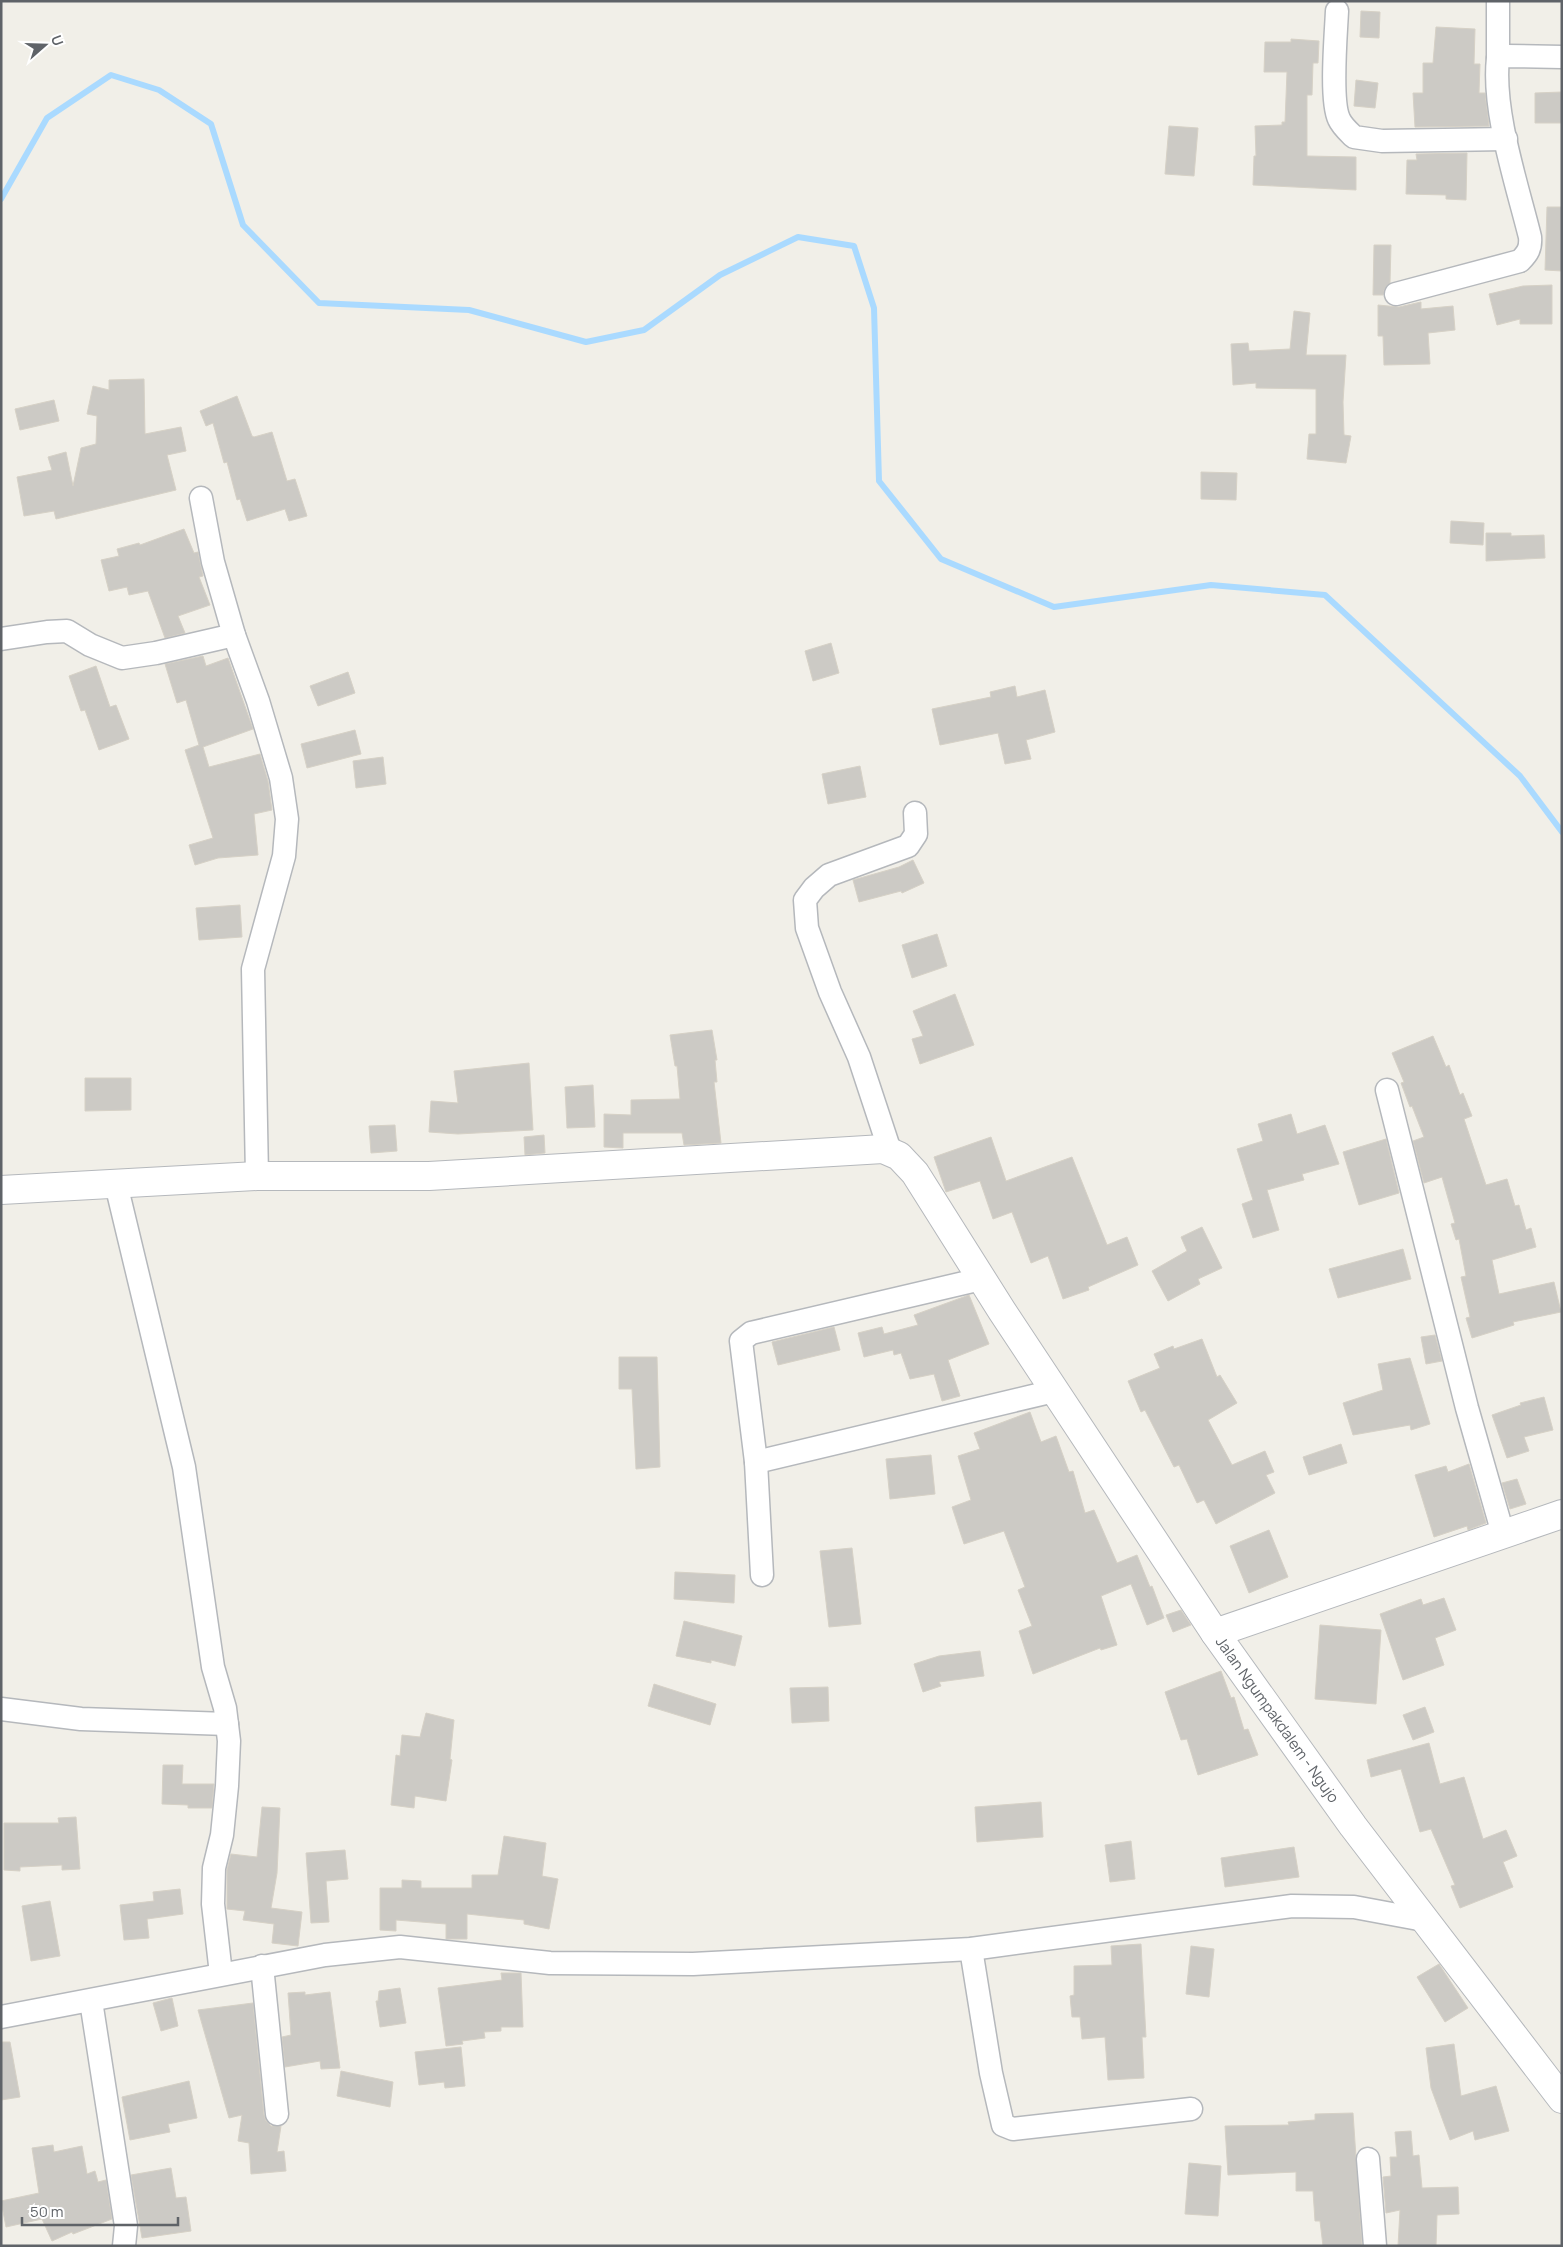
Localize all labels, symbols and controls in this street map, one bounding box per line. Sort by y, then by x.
north arrow [20,20,70,70]
text: U [47,32,68,48]
street label: Jalan Ngumpakdalem - Ngujo [1211,1632,1344,1807]
scale bar [22,2194,179,2226]
text: 50 m [30,2201,64,2222]

